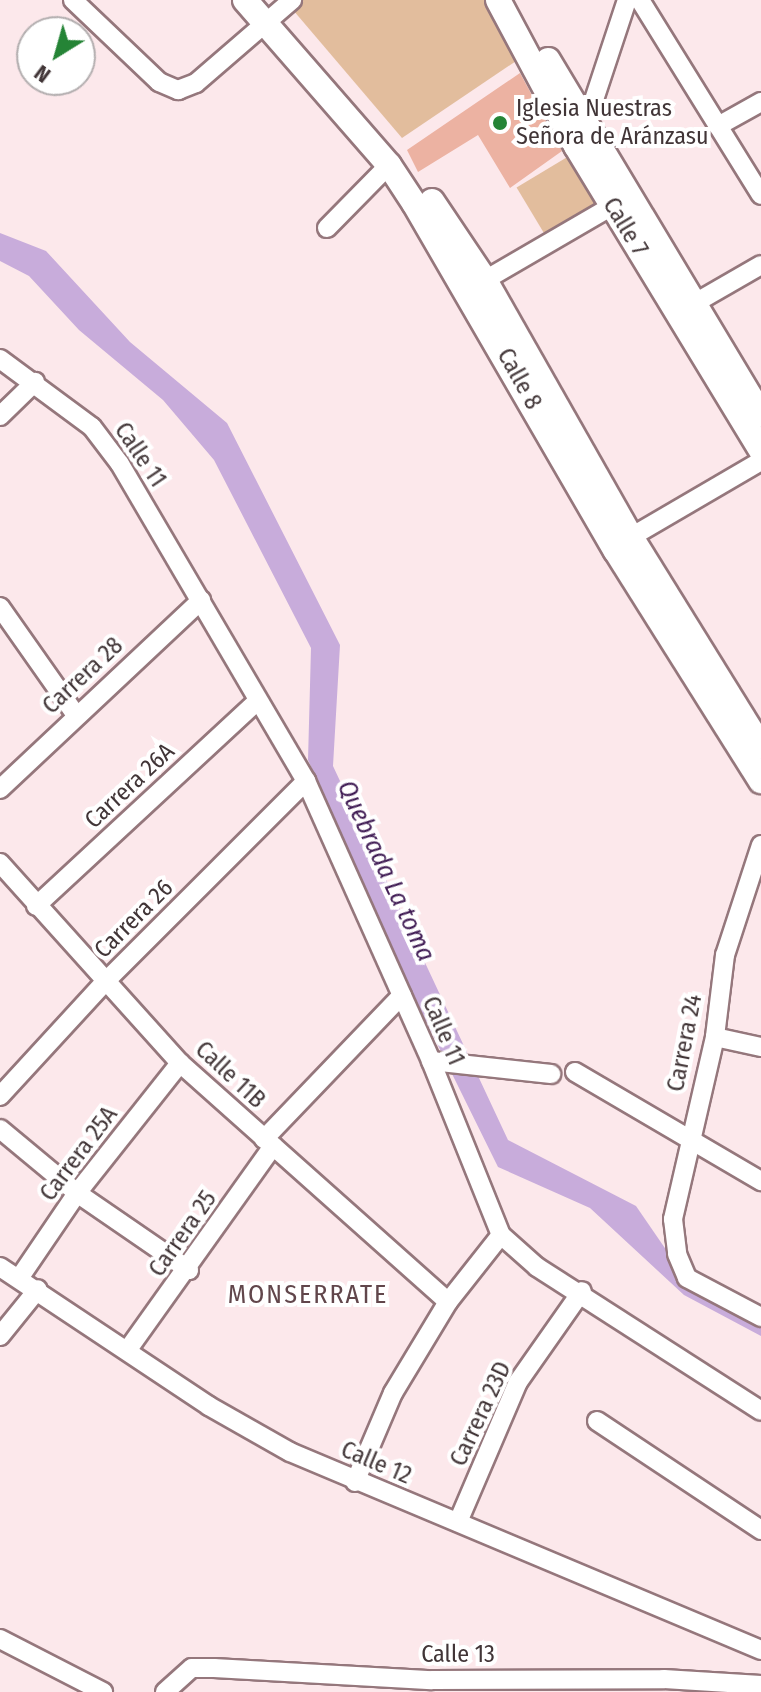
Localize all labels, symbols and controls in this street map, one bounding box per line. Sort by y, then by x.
north arrow [16,16,96,96]
text: N [29,59,56,89]
place label: Iglesia Nuestras Señora de Aránzasu [516,95,709,151]
marker: Iglesia Nuestras Señora de Aránzasu [491,114,509,132]
street label: Calle 7 [596,192,654,262]
street label: Calle 8 [491,343,547,415]
street label: Calle 11 [108,417,172,493]
street label: Carrera 28 [37,632,129,720]
street label: Carrera 26A [79,737,181,835]
water label: Quebrada La toma [330,776,442,966]
street label: Carrera 26 [89,874,179,964]
street label: Calle 11 [416,992,470,1070]
street label: Carrera 24 [661,992,709,1094]
street label: Calle 11B [189,1035,271,1115]
street label: Carrera 25A [34,1101,124,1207]
street label: Carrera 25 [143,1185,223,1283]
district label: MONSERRATE [228,1279,388,1311]
street label: Carrera 23D [444,1357,518,1471]
street label: Calle 12 [337,1435,415,1491]
street label: Calle 13 [421,1641,495,1669]

